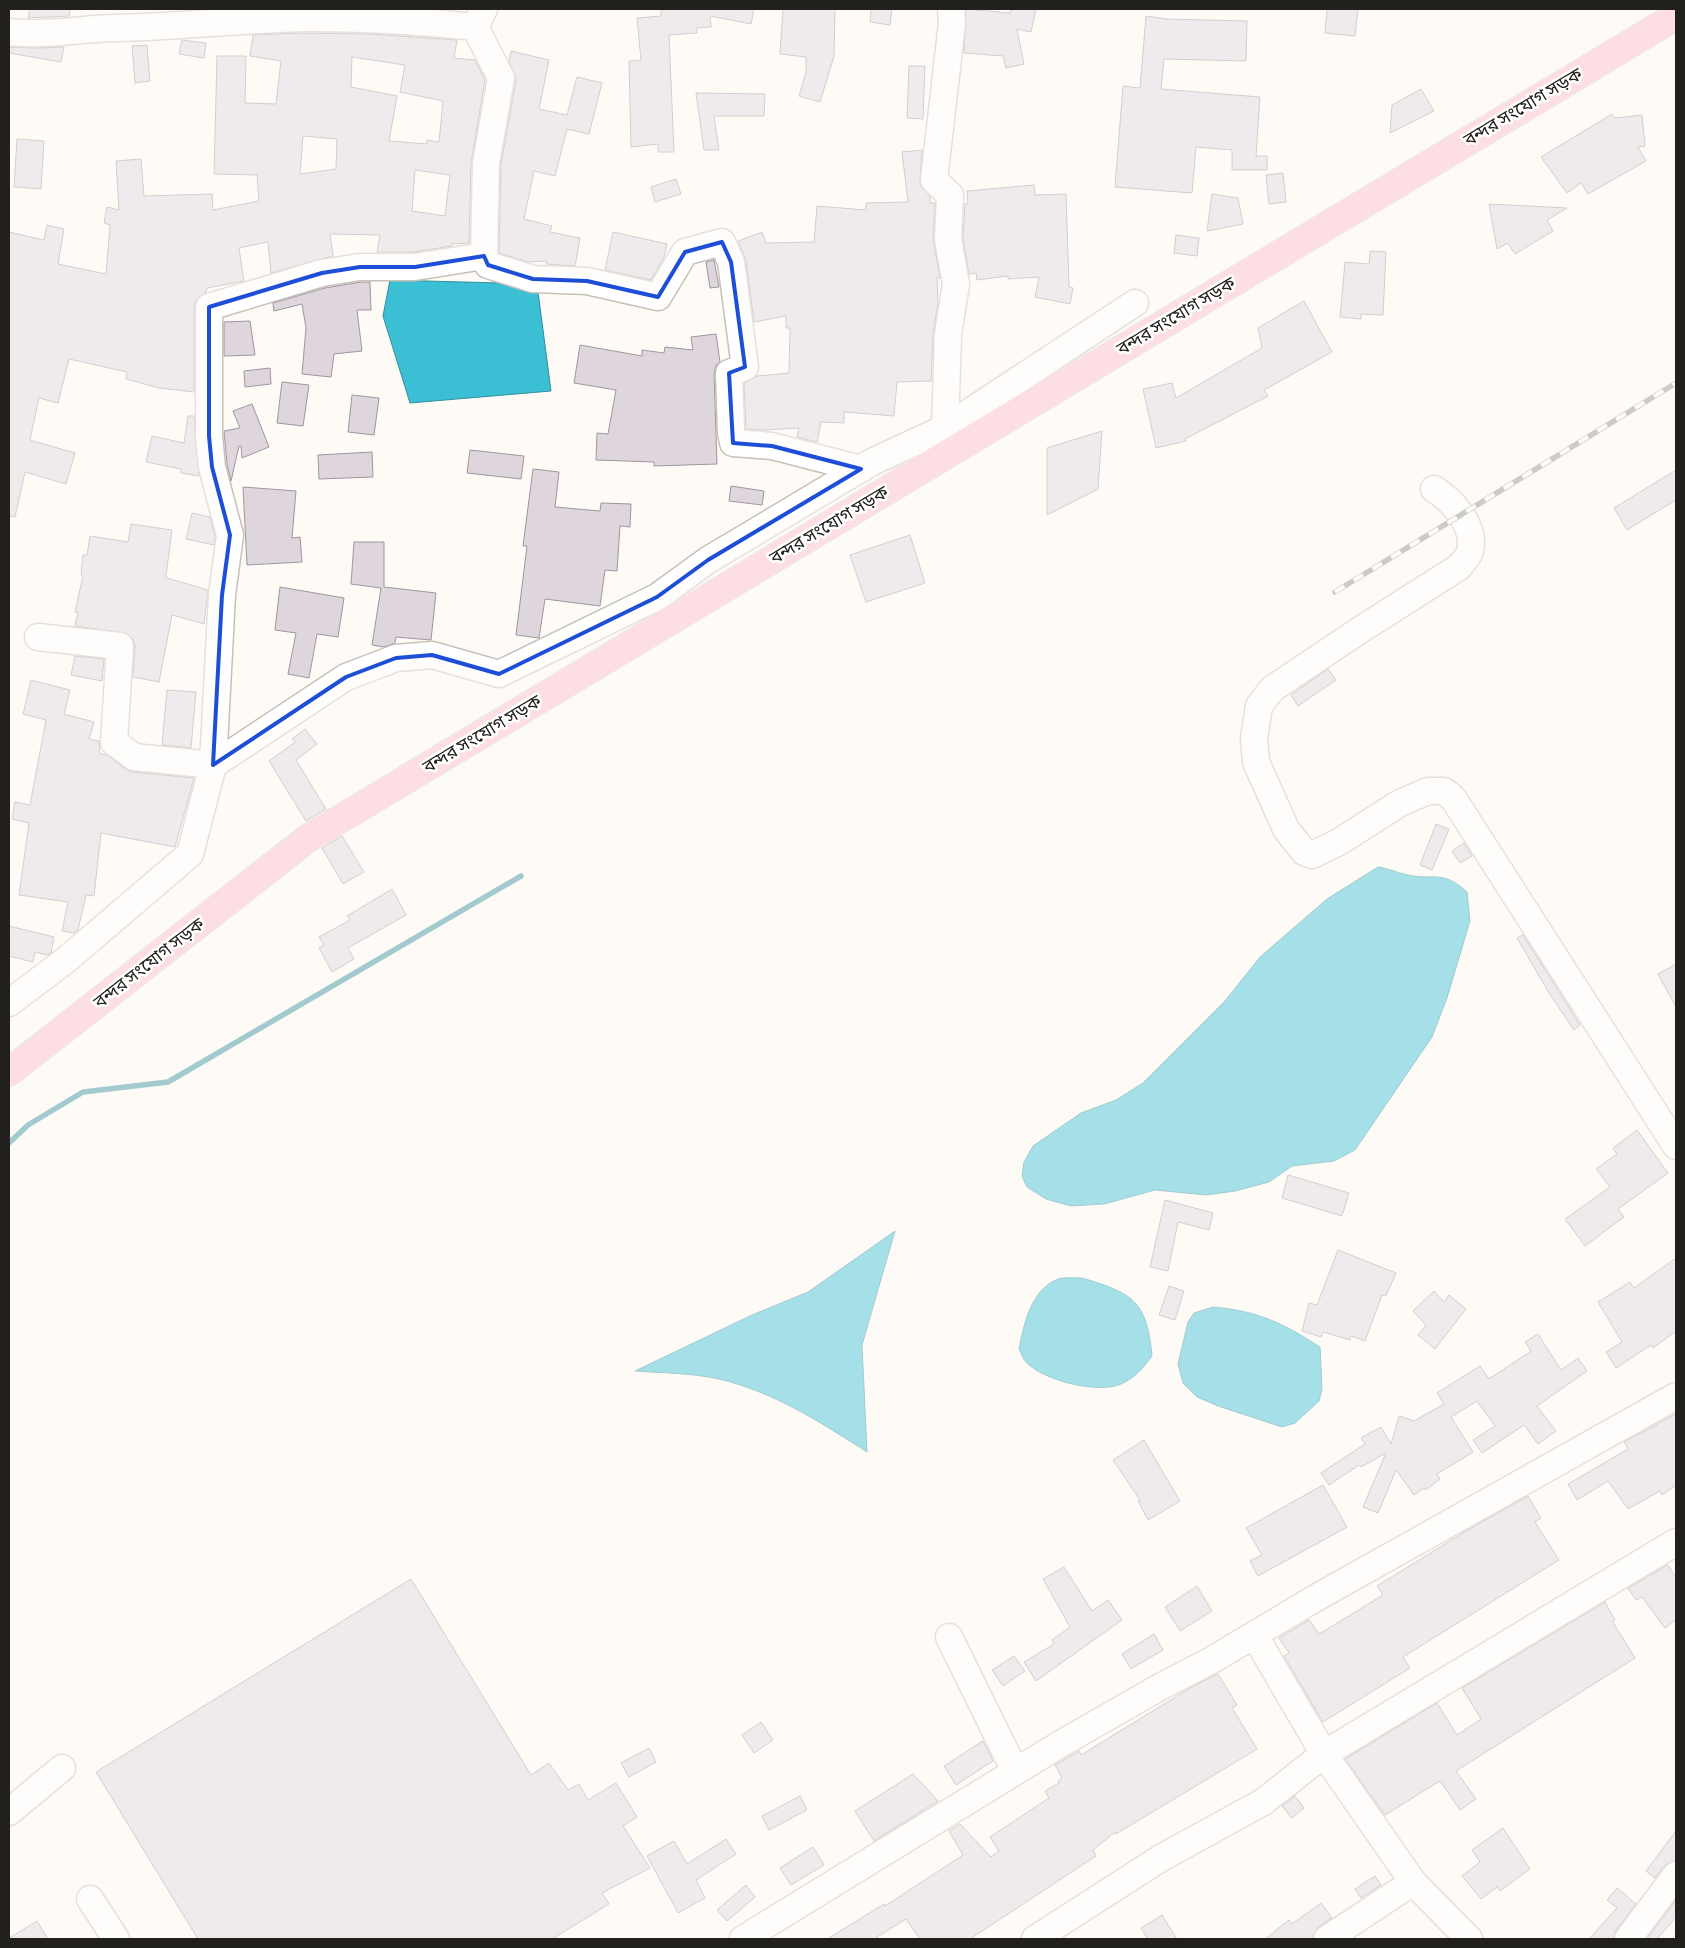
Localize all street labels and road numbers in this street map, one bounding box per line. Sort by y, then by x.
street label: বন্দর সংযোগ সড়ক [1460,65,1586,151]
street label: বন্দর সংযোগ সড়ক [1113,274,1239,360]
street label: বন্দর সংযোগ সড়ক [766,483,892,569]
street label: বন্দর সংযোগ সড়ক [419,692,545,778]
street label: বন্দর সংযোগ সড়ক [90,915,209,1013]

